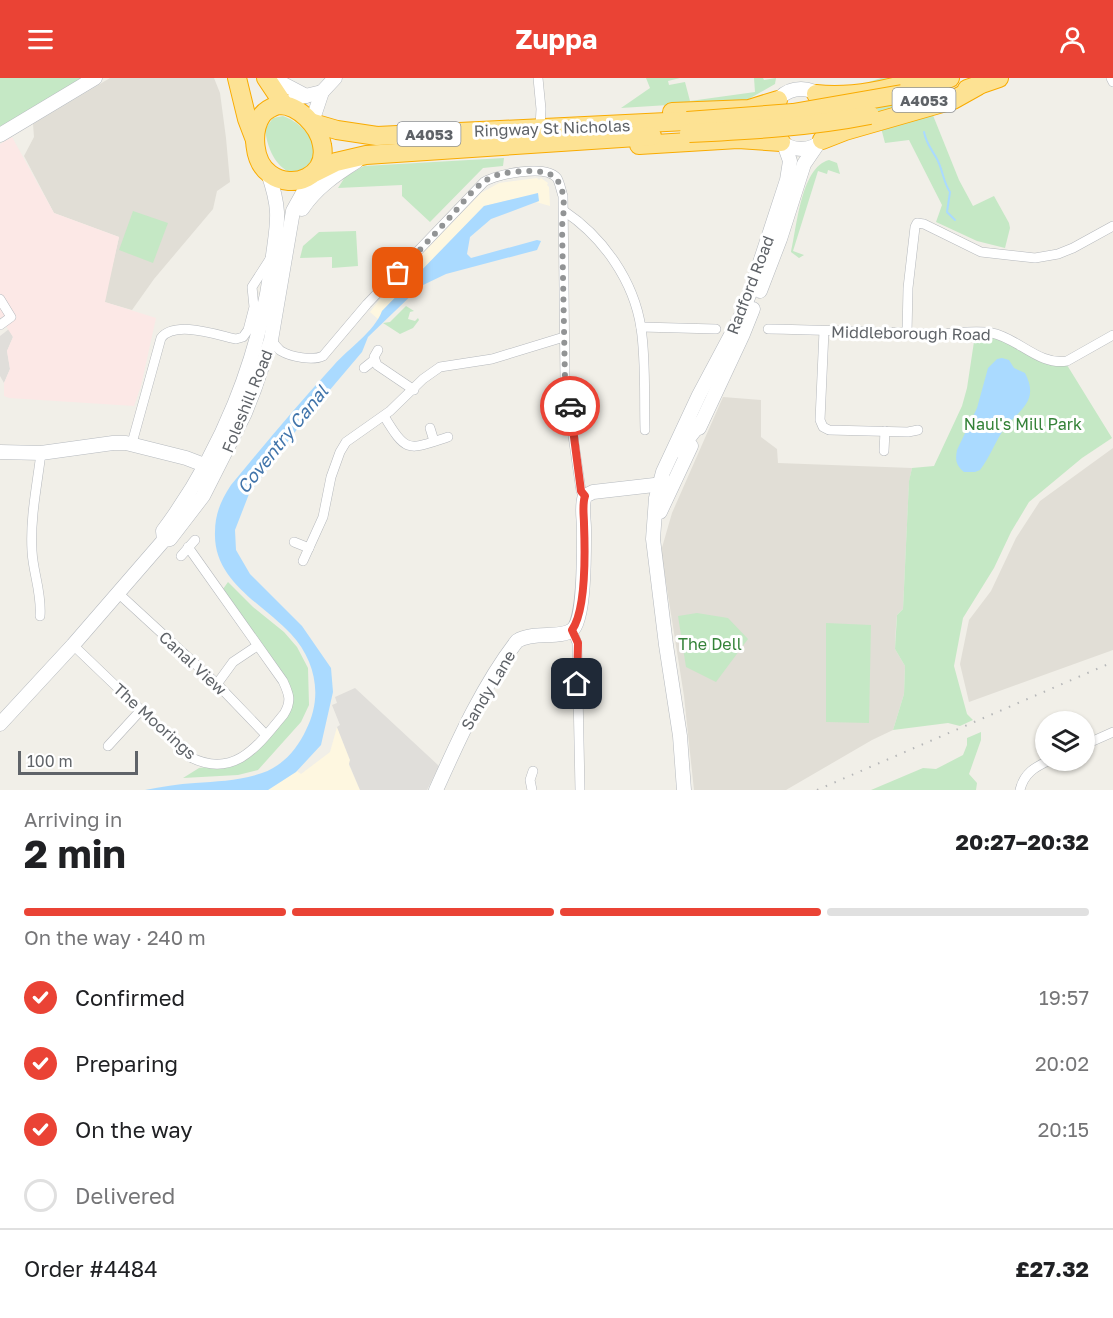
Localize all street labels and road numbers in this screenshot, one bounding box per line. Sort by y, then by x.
road number: A4053 [892,88,956,112]
street label: Ringway St Nicholas [473,115,631,141]
road number: A4053 [398,122,460,146]
street label: Radford Road [722,233,778,337]
street label: Middleborough Road [831,322,991,344]
street label: Foleshill Road [217,347,277,455]
street label: Canal View [155,627,231,699]
street label: Sandy Lane [456,647,520,733]
street label: The Moorings [109,679,201,763]

